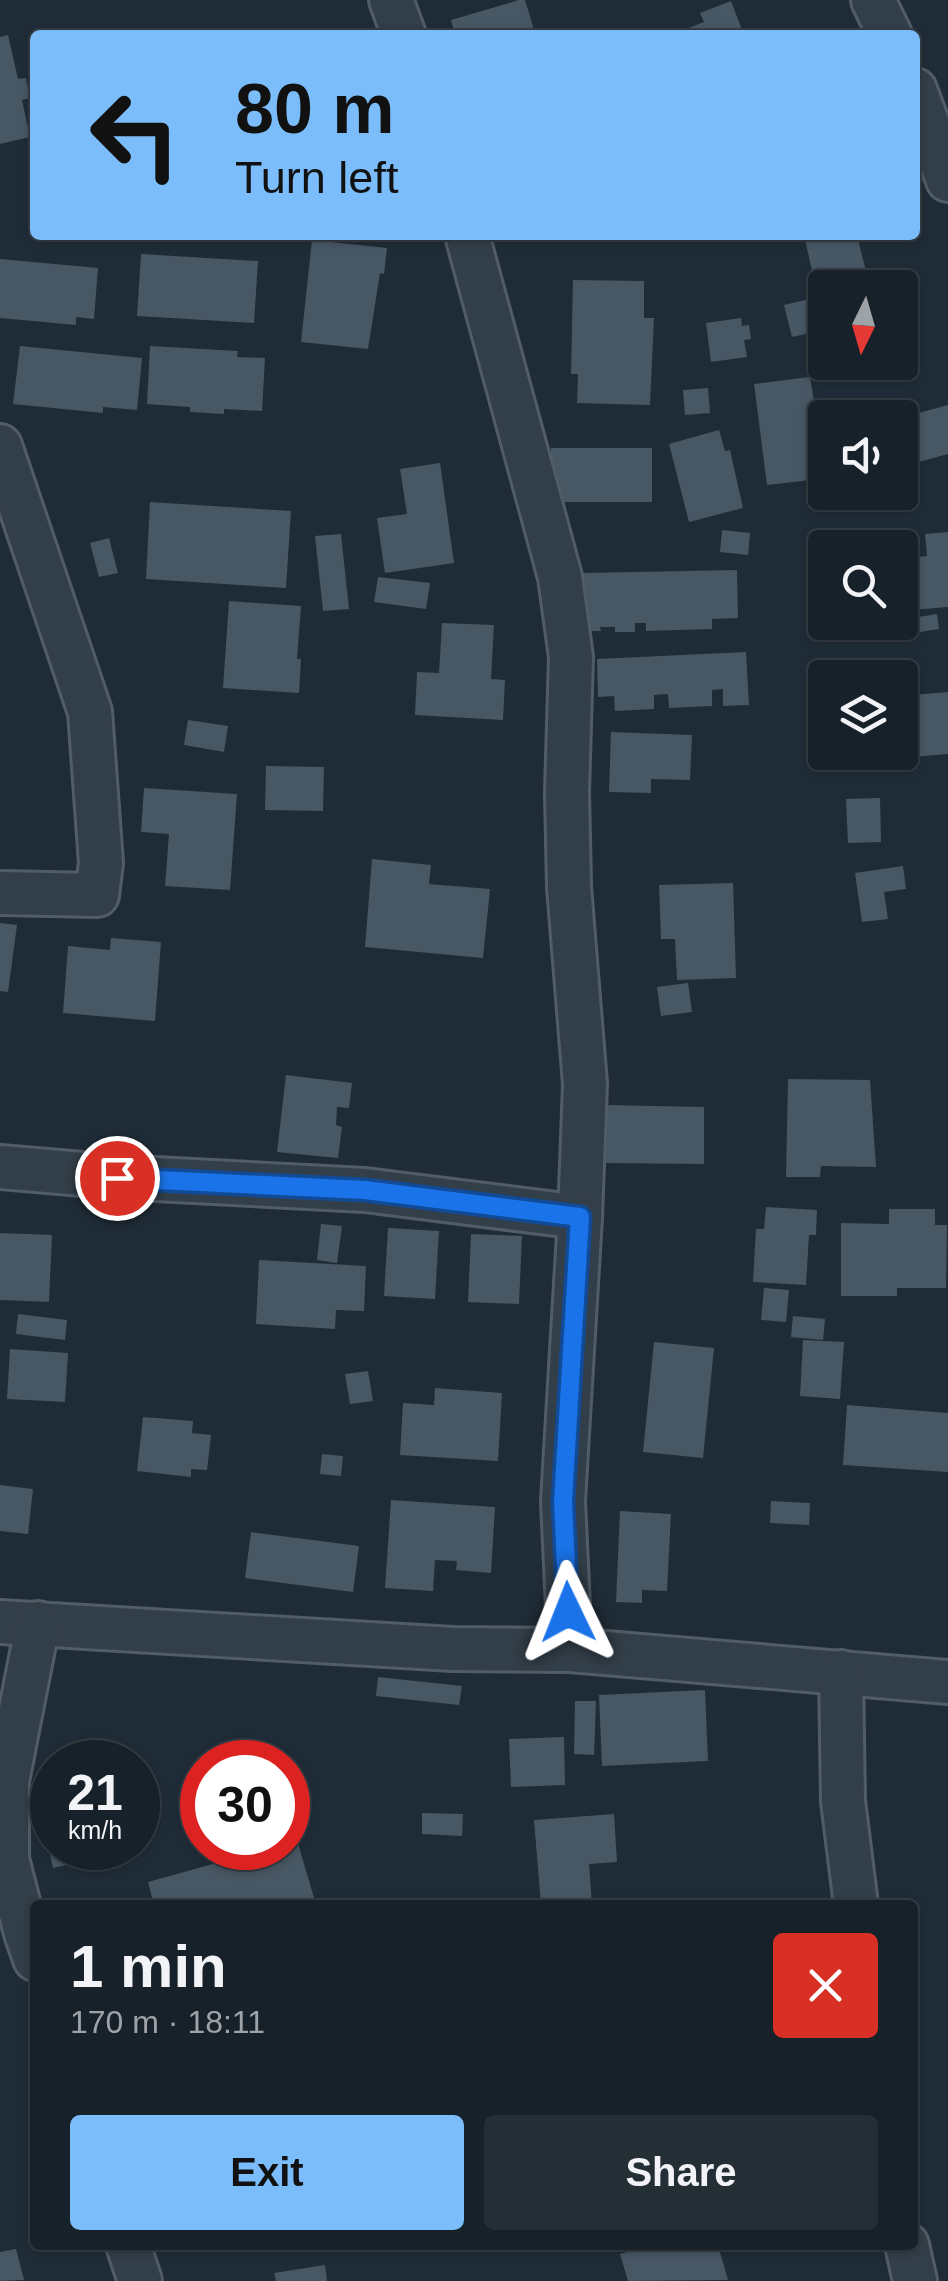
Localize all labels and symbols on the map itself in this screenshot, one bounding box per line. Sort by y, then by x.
north arrow [808,270,918,380]
pin [75,1136,160,1221]
position arrow [516,1560,620,1664]
speed limit sign: 30 [180,1740,310,1870]

